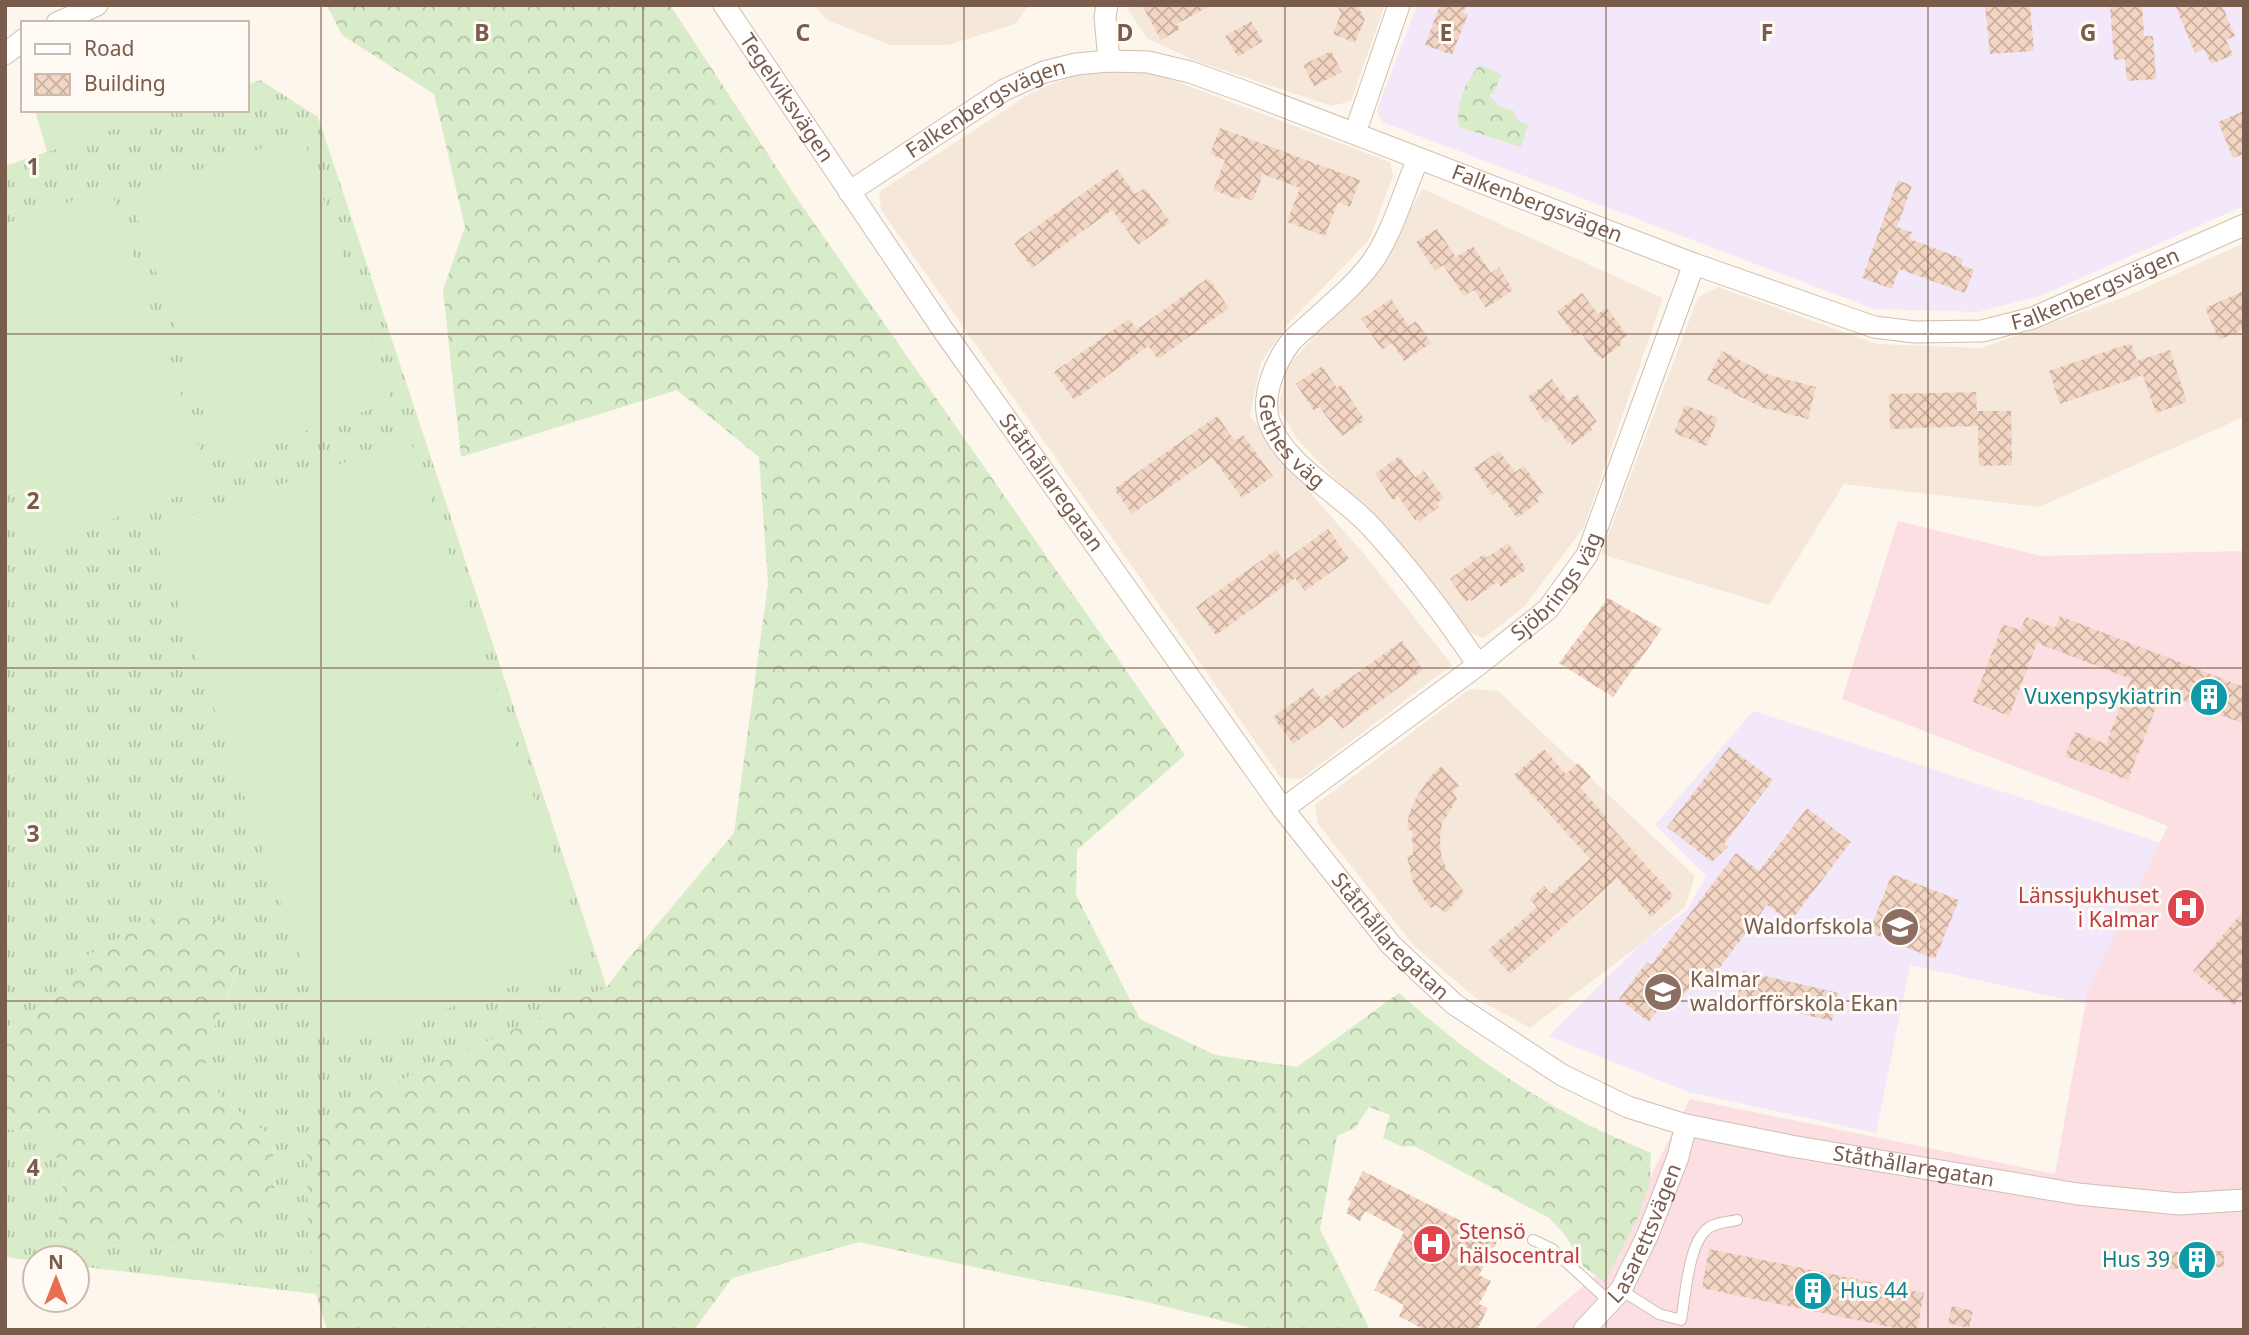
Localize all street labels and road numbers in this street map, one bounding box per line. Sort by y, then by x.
street label: Tegelviksvägen [734,27,841,167]
street label: Falkenbergsvägen [900,52,1068,164]
street label: Falkenbergsvägen [1448,157,1627,248]
street label: Falkenbergsvägen [2008,240,2183,336]
street label: Gethes väg [1253,393,1331,494]
street label: Ståthållaregatan [993,407,1111,557]
street label: Sjöbrings väg [1504,528,1607,647]
street label: Ståthållaregatan [1326,866,1456,1005]
street label: Ståthållaregatan [1831,1138,1997,1193]
street label: Lasarettsvägen [1601,1159,1687,1309]

